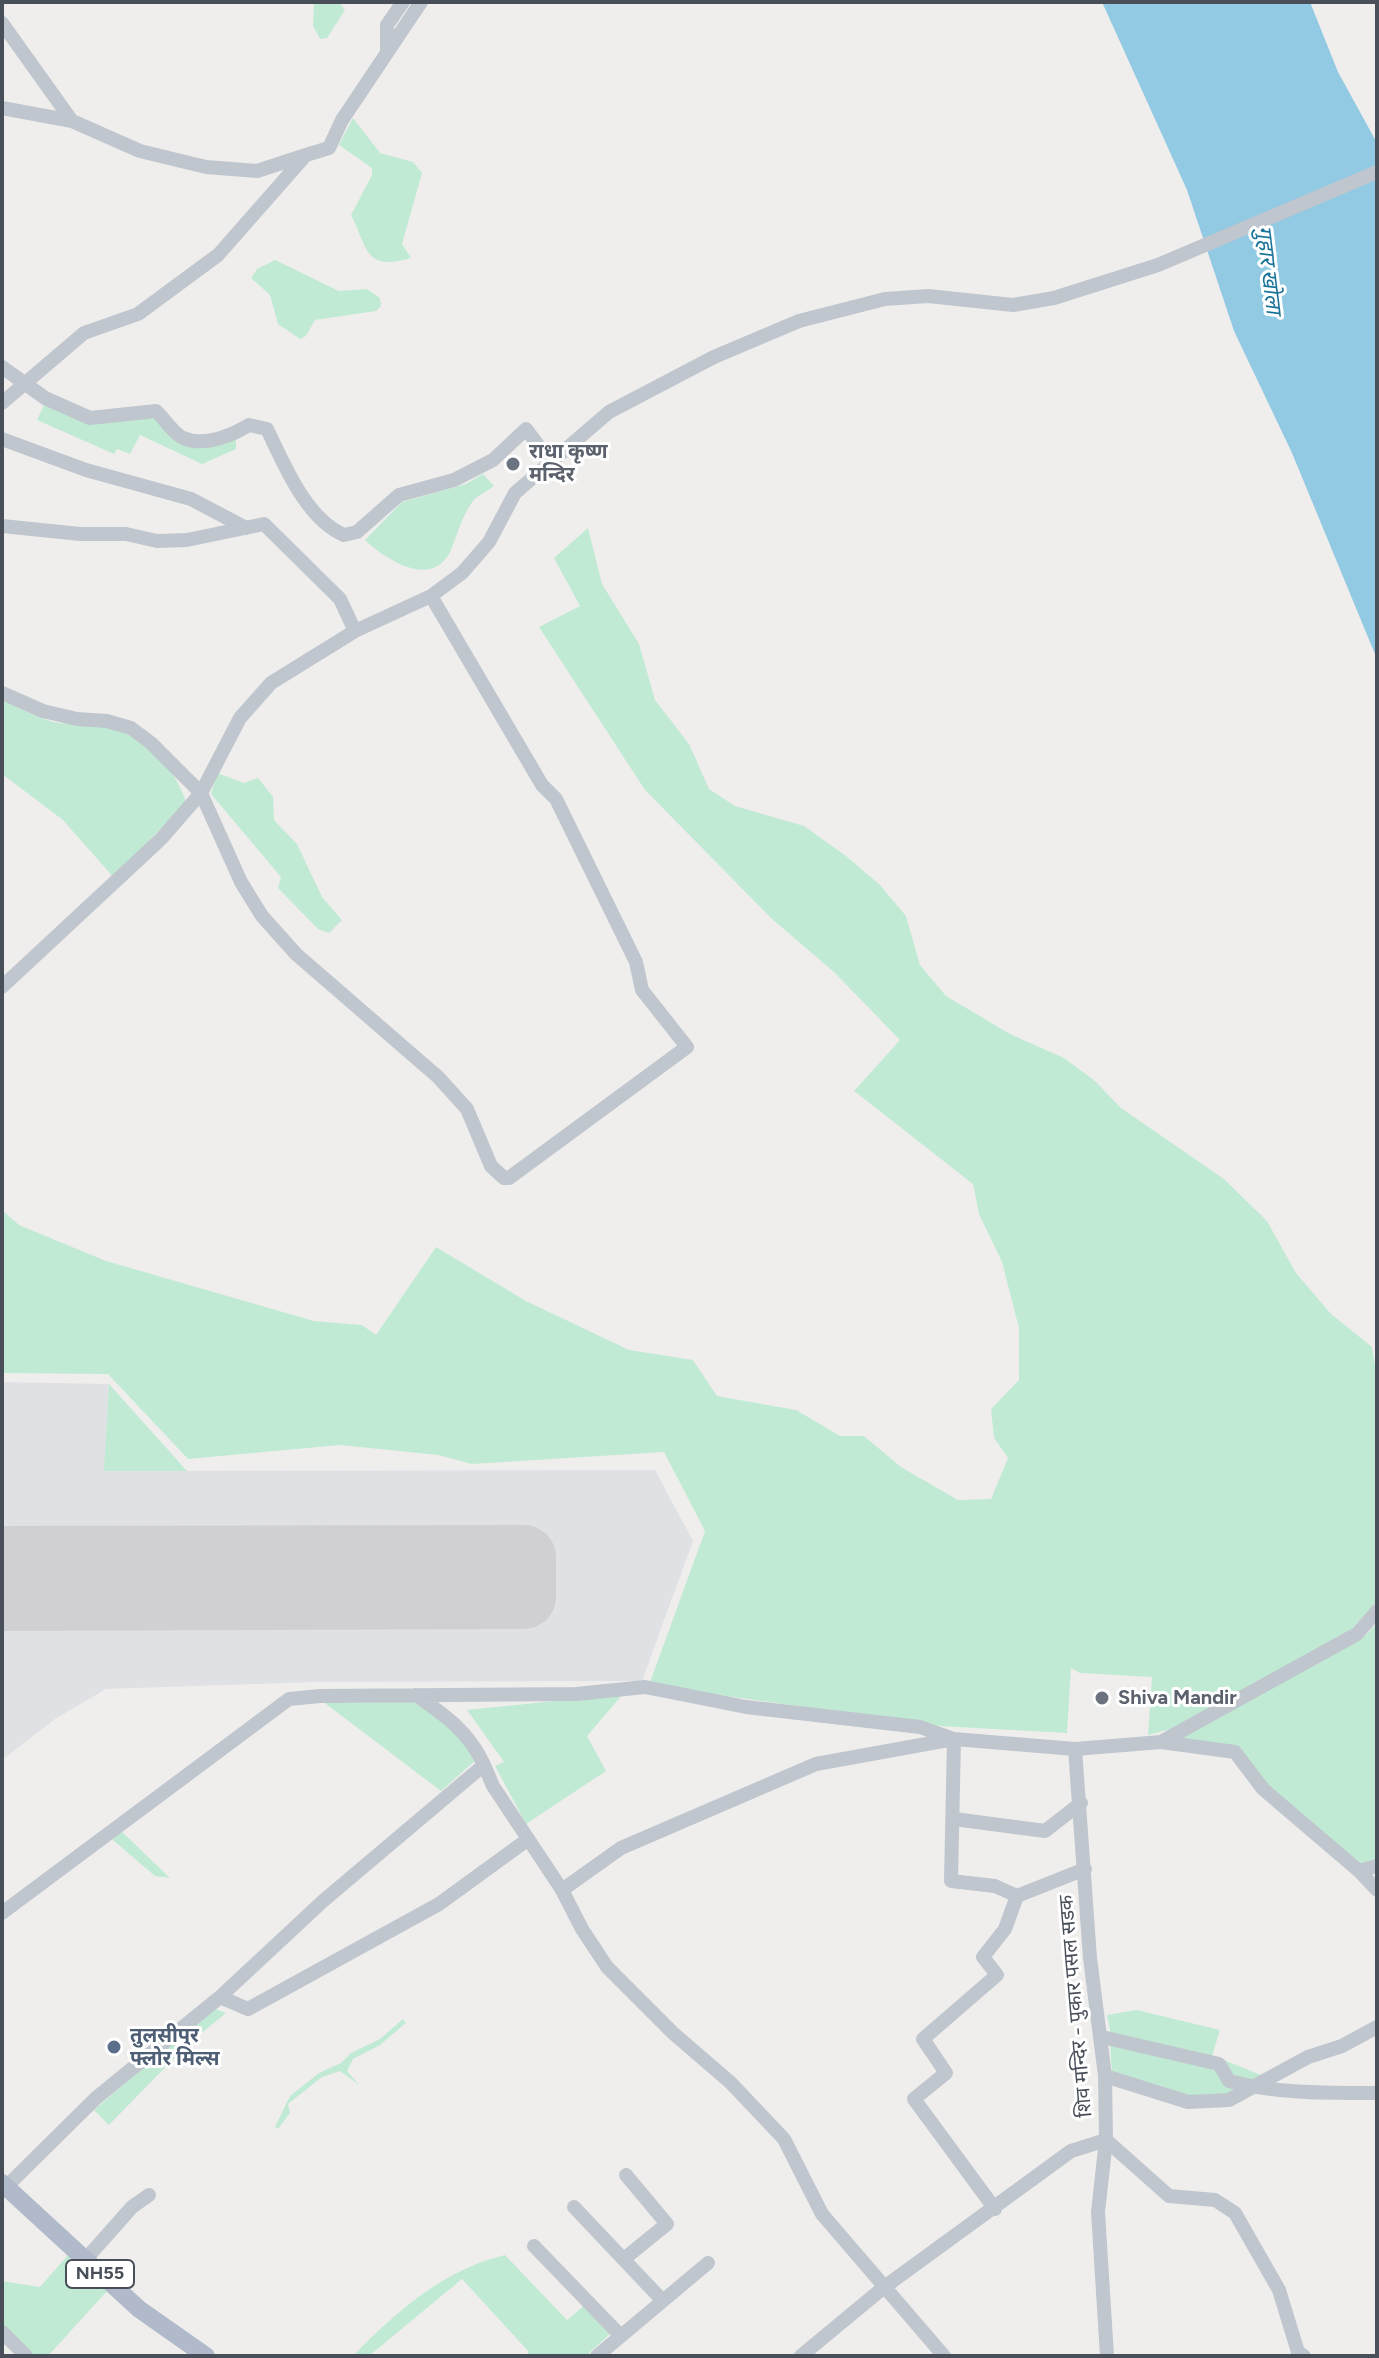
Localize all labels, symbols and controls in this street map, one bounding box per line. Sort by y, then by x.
water label: गुहार खोला [1250,224,1286,316]
place label: राधा कृष्ण मन्दिर [529,440,608,487]
marker: राधा कृष्ण मन्दिर [504,455,522,473]
place label: Shiva Mandir [1118,1686,1237,1710]
marker: Shiva Mandir [1093,1689,1111,1707]
street label: शिव मन्दिर - पुकार पसल सडक [1054,1894,1098,2118]
place label: तुलसीपुर फ्लोर मिल्स [130,2024,220,2071]
marker: तुलसीपुर फ्लोर मिल्स [105,2038,123,2056]
road number: NH55 [66,2260,134,2288]

